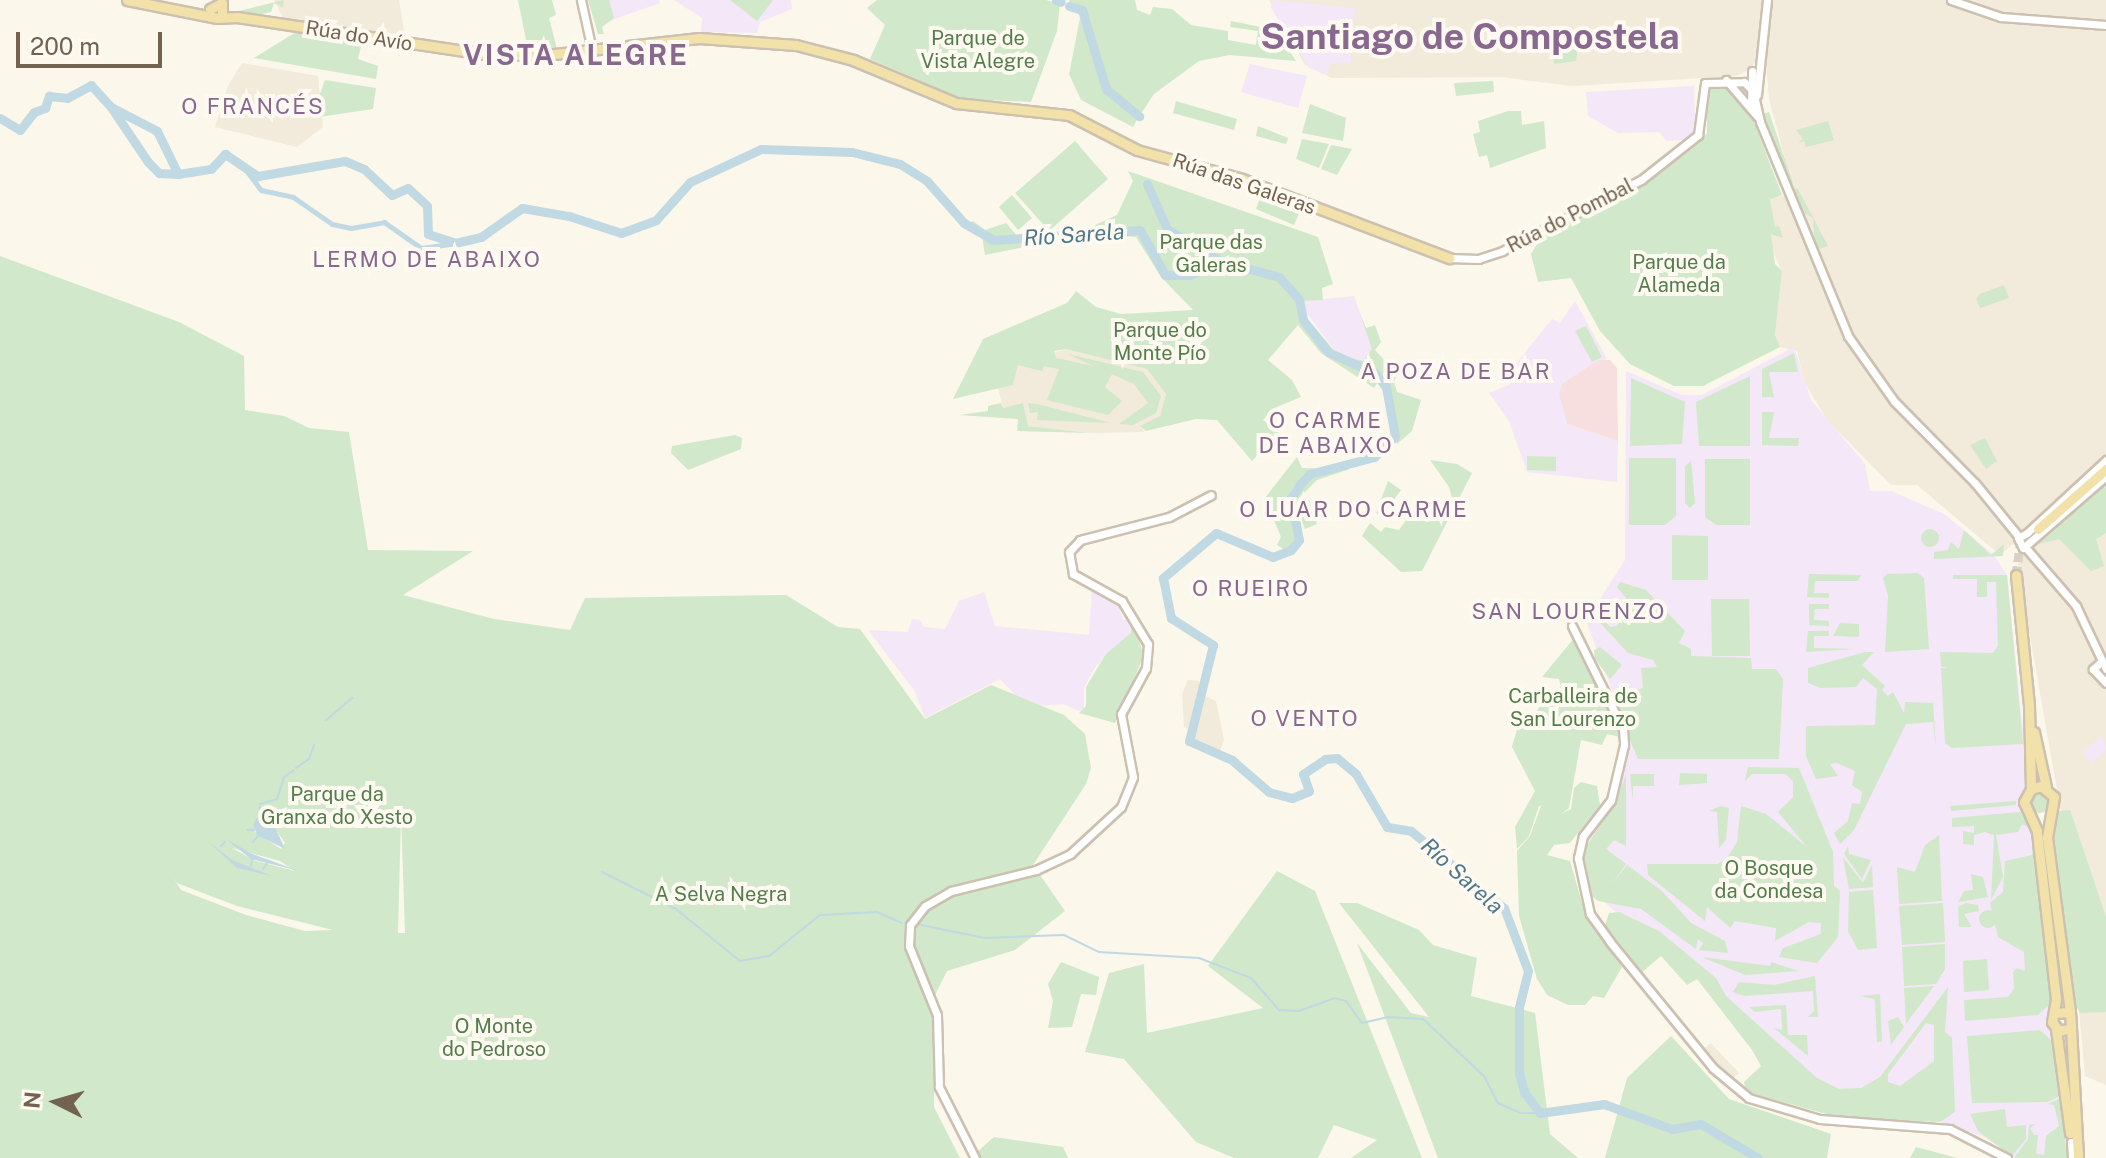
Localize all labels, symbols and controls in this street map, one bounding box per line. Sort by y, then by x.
district label: Santiago de Compostela [1260,15,1680,59]
scale bar [20,16,166,66]
street label: Rúa do Avío [304,16,414,56]
park label: Parque de Vista Alegre [921,27,1035,74]
text: 200 m [30,32,100,60]
district label: VISTA ALEGRE [463,38,689,72]
district label: O FRANCÉS [181,94,325,120]
street label: Rúa das Galeras [1169,148,1319,220]
street label: Rúa do Pombal [1503,174,1637,258]
water label: Río Sarela [1023,218,1125,252]
park label: Parque das Galeras [1159,230,1263,277]
district label: LERMO DE ABAIXO [312,247,542,273]
park label: Parque da Alameda [1632,251,1726,298]
park label: Parque do Monte Pío [1113,318,1207,365]
district label: A POZA DE BAR [1360,359,1552,385]
district label: O CARME DE ABAIXO [1258,407,1394,458]
district label: O LUAR DO CARME [1239,497,1469,523]
district label: O RUEIRO [1192,576,1310,602]
district label: SAN LOURENZO [1472,599,1666,625]
park label: Carballeira de San Lourenzo [1508,684,1638,731]
district label: O VENTO [1250,706,1360,732]
park label: Parque da Granxa do Xesto [261,782,413,829]
water label: Río Sarela [1416,832,1508,920]
park label: O Bosque da Condesa [1715,856,1823,903]
park label: A Selva Negra [655,882,787,906]
park label: O Monte do Pedroso [442,1015,546,1062]
north arrow [16,1062,96,1142]
text: N [18,1090,46,1110]

